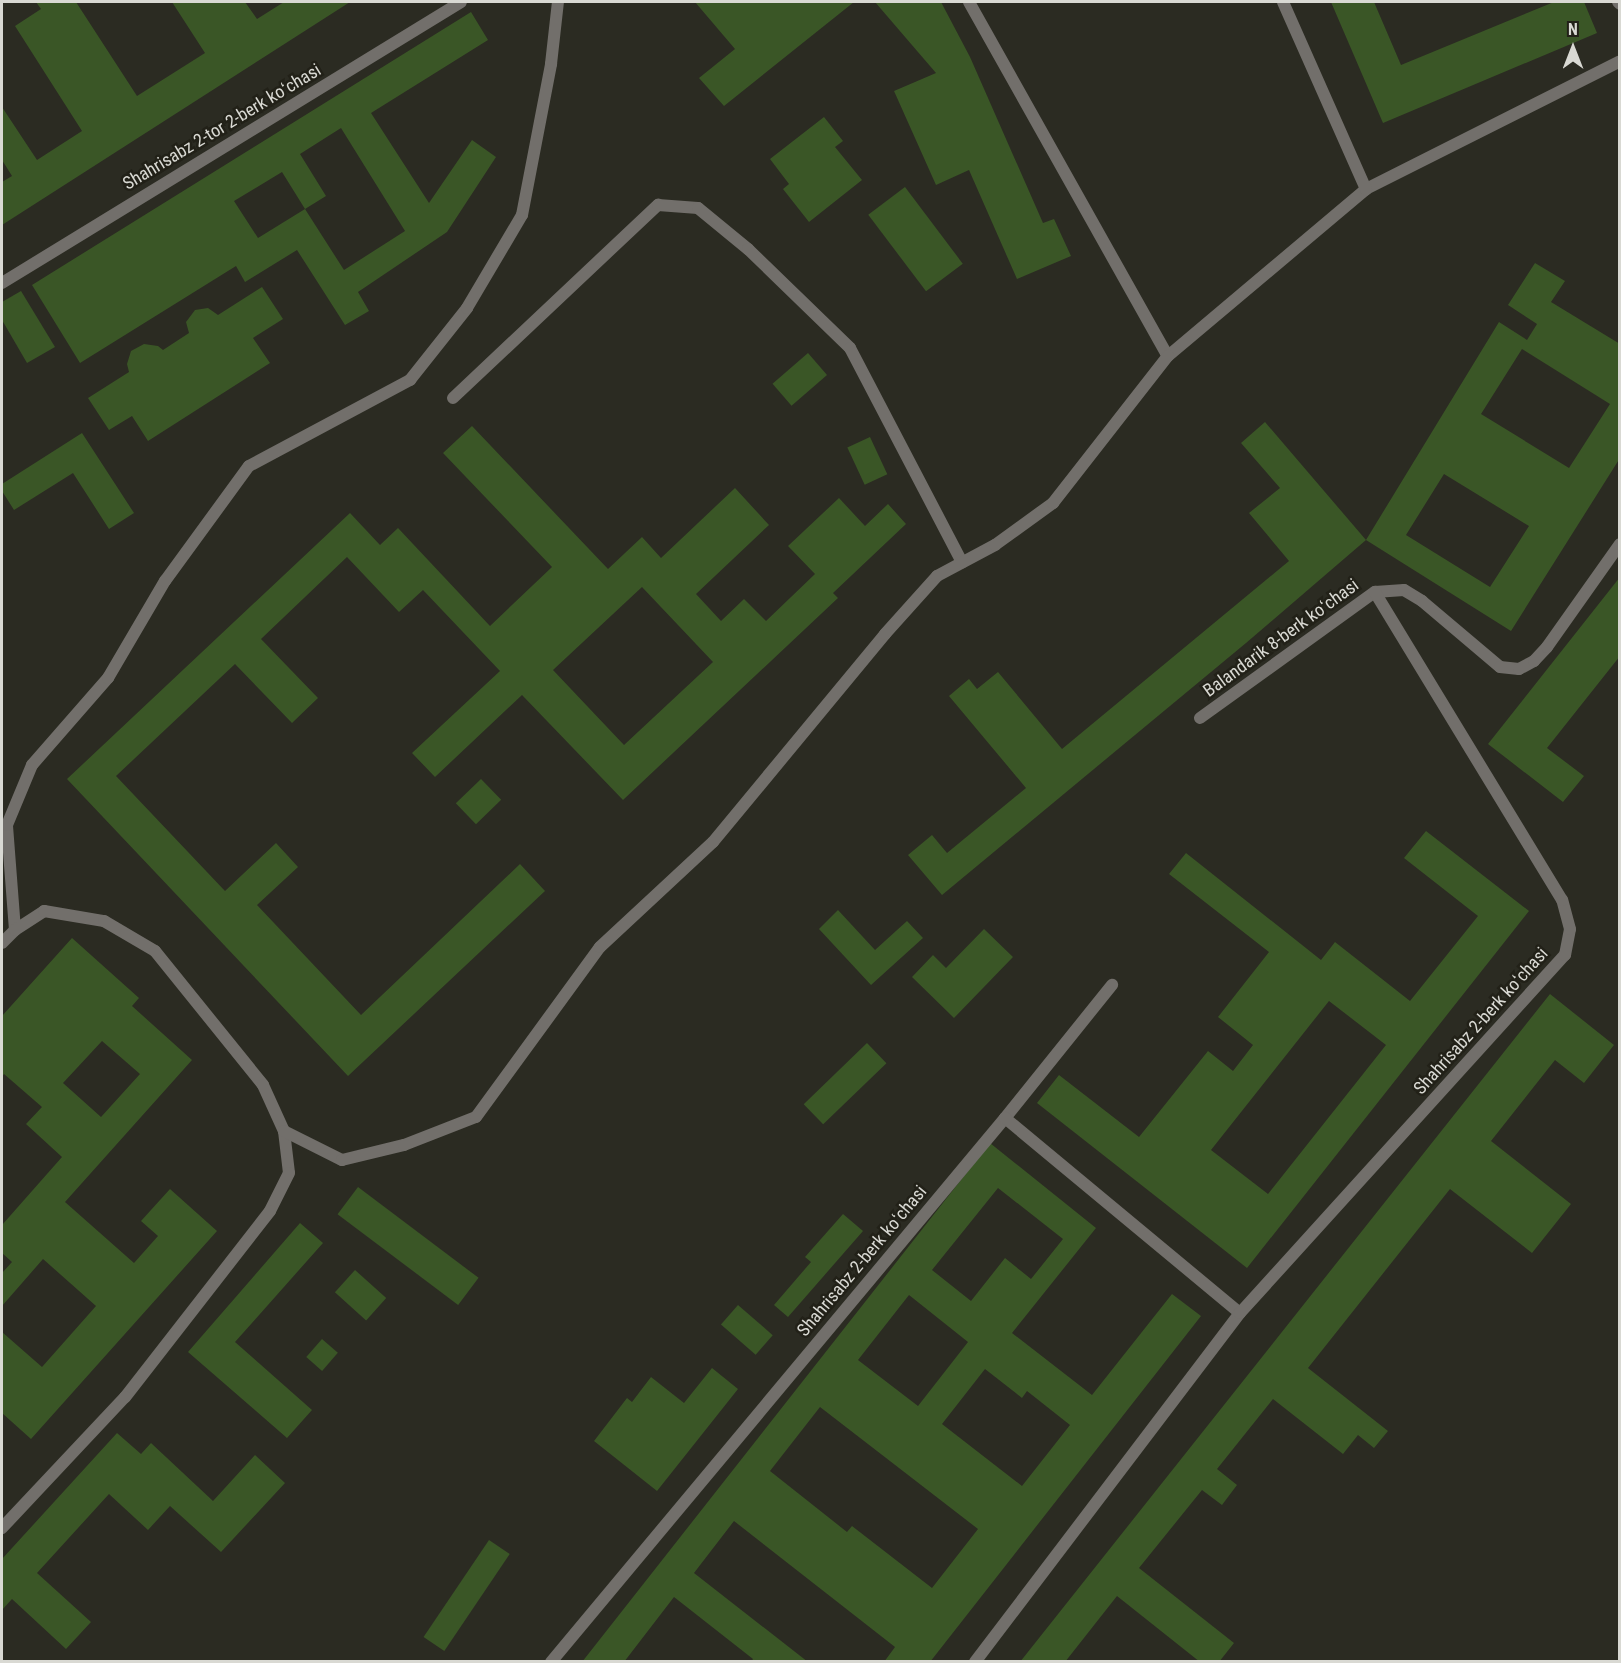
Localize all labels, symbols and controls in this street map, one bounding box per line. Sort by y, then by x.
north arrow [1543,18,1603,78]
text: N [1568,20,1578,39]
street label: Shahrisabz 2-tor 2-berk koʻchasi [119,59,325,195]
street label: Balandarik 8-berk koʻchasi [1199,574,1363,702]
street label: Shahrisabz 2-berk koʻchasi [1409,943,1553,1099]
street label: Shahrisabz 2-berk koʻchasi [793,1181,931,1341]

